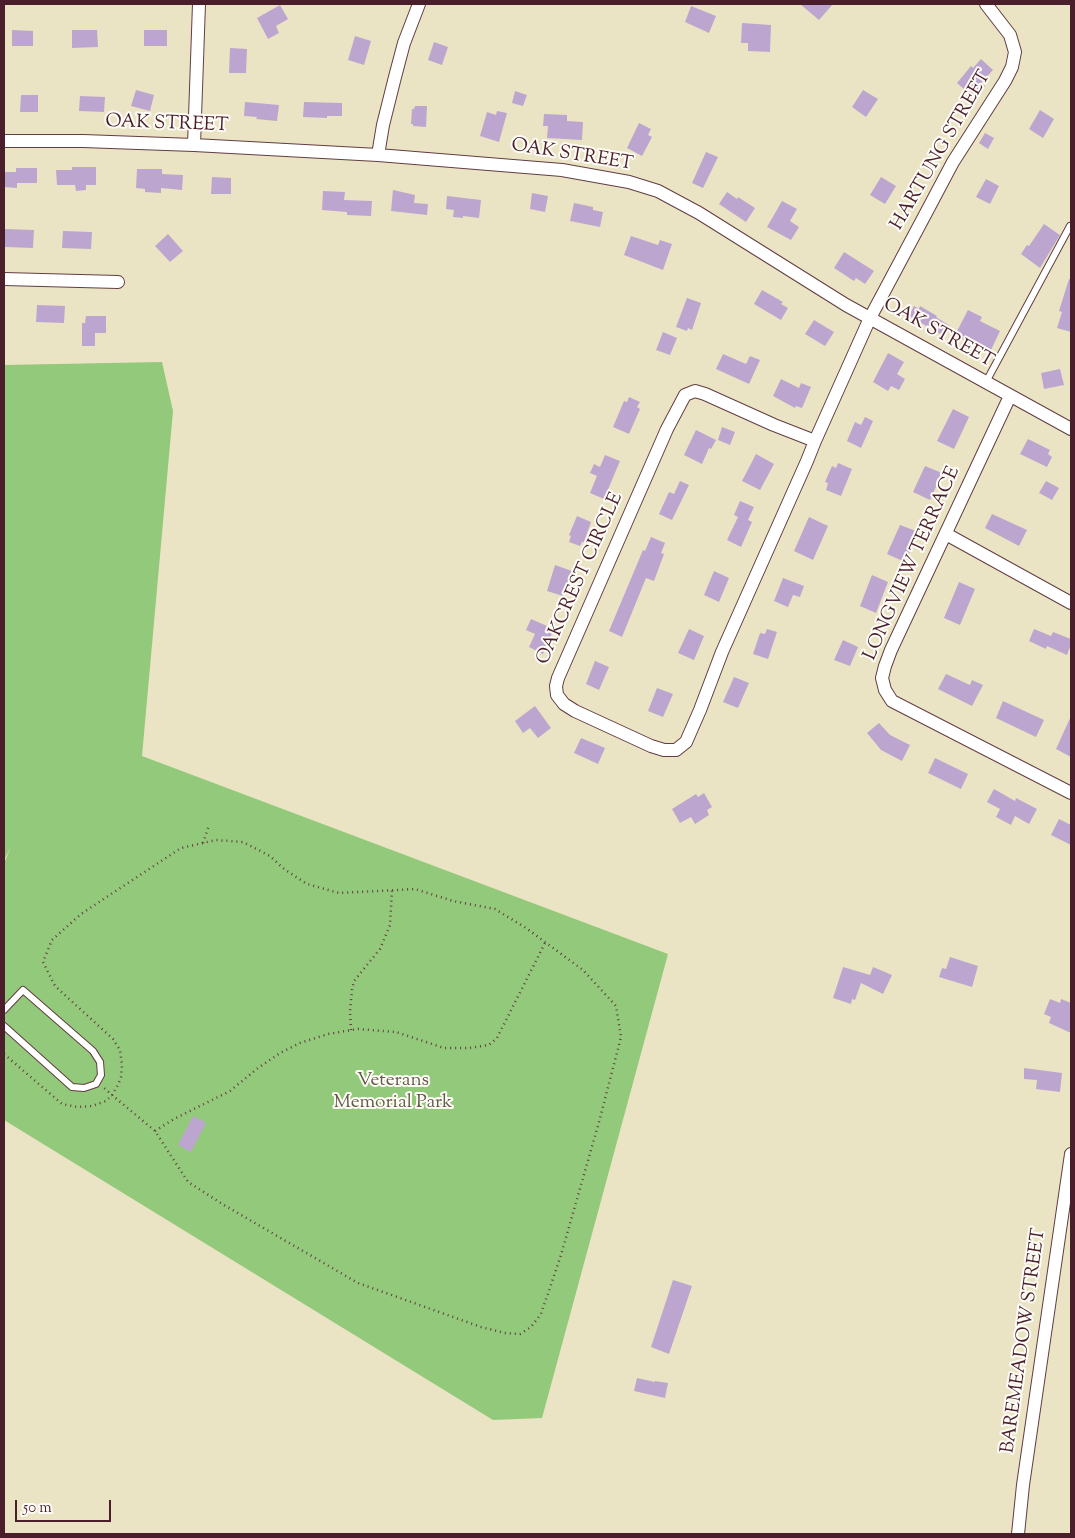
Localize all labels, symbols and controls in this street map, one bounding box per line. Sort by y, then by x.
street label: HARTUNG STREET [887,67,997,235]
street label: OAK STREET [105,111,229,139]
street label: OAK STREET [509,135,635,177]
street label: OAK STREET [879,294,997,374]
street label: LONGVIEW TERRACE [860,464,966,664]
street label: OAKCREST CIRCLE [533,490,629,668]
park label: Veterans Memorial Park [334,1071,452,1115]
street label: BAREMEADOW STREET [998,1227,1052,1455]
scale bar [18,1490,114,1522]
text: 50 m [23,1498,52,1519]

